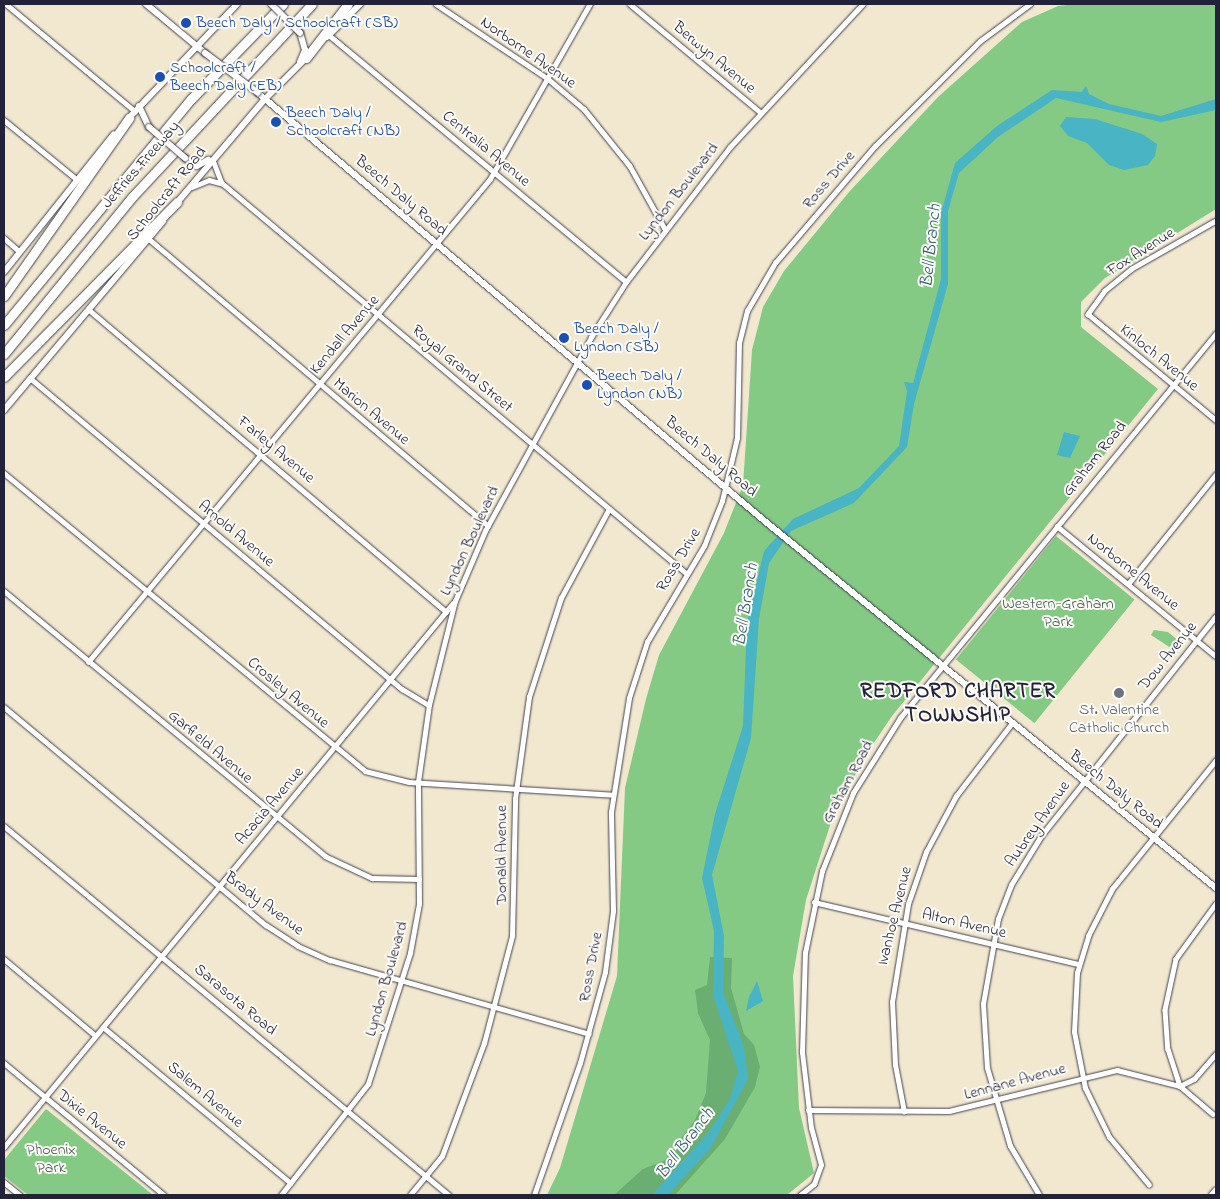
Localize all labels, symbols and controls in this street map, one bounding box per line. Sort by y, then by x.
place label: Beech Daly / Schoolcraft (SB) [196,13,398,33]
street label: Norborne Avenue [476,13,580,93]
marker: Beech Daly / Schoolcraft (SB) [180,17,192,29]
street label: Berwyn Avenue [669,18,759,98]
place label: Schoolcraft / Beech Daly (EB) [170,58,282,96]
marker: Schoolcraft / Beech Daly (EB) [154,71,166,83]
place label: Beech Daly / Schoolcraft (NB) [286,103,400,141]
street label: Centralia Avenue [438,107,534,191]
marker: Beech Daly / Schoolcraft (NB) [270,116,282,128]
street label: Jeffries Freeway [98,117,184,213]
street label: Lyndon Boulevard [635,139,723,245]
street label: Schoolcraft Road [123,143,211,245]
street label: Ross Drive [799,147,859,213]
street label: Beech Daly Road [351,152,451,240]
water label: Bell Branch [917,203,947,289]
street label: Fox Avenue [1104,224,1178,280]
street label: Kendall Avenue [306,291,384,379]
place label: Beech Daly / Lyndon (SB) [574,319,659,357]
street label: Kinloch Avenue [1116,320,1202,396]
street label: Royal Grand Street [407,321,517,417]
marker: Beech Daly / Lyndon (SB) [558,332,570,344]
place label: Beech Daly / Lyndon (NB) [597,366,682,404]
street label: Marion Avenue [329,374,413,450]
marker: Beech Daly / Lyndon (NB) [581,379,593,391]
street label: Farley Avenue [234,412,318,488]
street label: Beech Daly Road [661,413,761,501]
street label: Graham Road [1059,418,1131,500]
street label: Lyndon Boulevard [436,483,504,599]
street label: Arnold Avenue [194,496,278,572]
street label: Ross Drive [653,525,705,595]
street label: Norborne Avenue [1083,529,1183,615]
water label: Bell Branch [730,562,764,648]
park label: Western-Graham Park [1002,594,1114,632]
street label: Dow Avenue [1135,618,1201,694]
street label: Crosley Avenue [243,653,333,733]
district label: REDFORD CHARTER TOWNSHIP [858,679,1058,729]
marker: St. Valentine Catholic Church [1113,687,1125,699]
place label: St. Valentine Catholic Church [1069,700,1169,738]
street label: Garfield Avenue [164,706,256,788]
street label: Graham Road [818,737,878,827]
street label: Beech Daly Road [1065,746,1167,834]
street label: Acacia Avenue [232,763,308,849]
street label: Aubrey Avenue [1001,777,1075,871]
street label: Donald Avenue [492,805,512,905]
street label: Ivanhoe Avenue [873,864,917,968]
street label: Brady Avenue [221,868,307,940]
street label: Alton Avenue [920,905,1008,943]
street label: Lyndon Boulevard [361,919,413,1039]
street label: Ross Drive [575,930,607,1004]
street label: Sarasota Road [190,960,280,1040]
street label: Salem Avenue [163,1058,247,1132]
street label: Lennane Avenue [962,1059,1068,1105]
street label: Dixie Avenue [53,1086,131,1154]
water label: Bell Branch [652,1104,720,1184]
park label: Phoenix Park [26,1140,76,1178]

